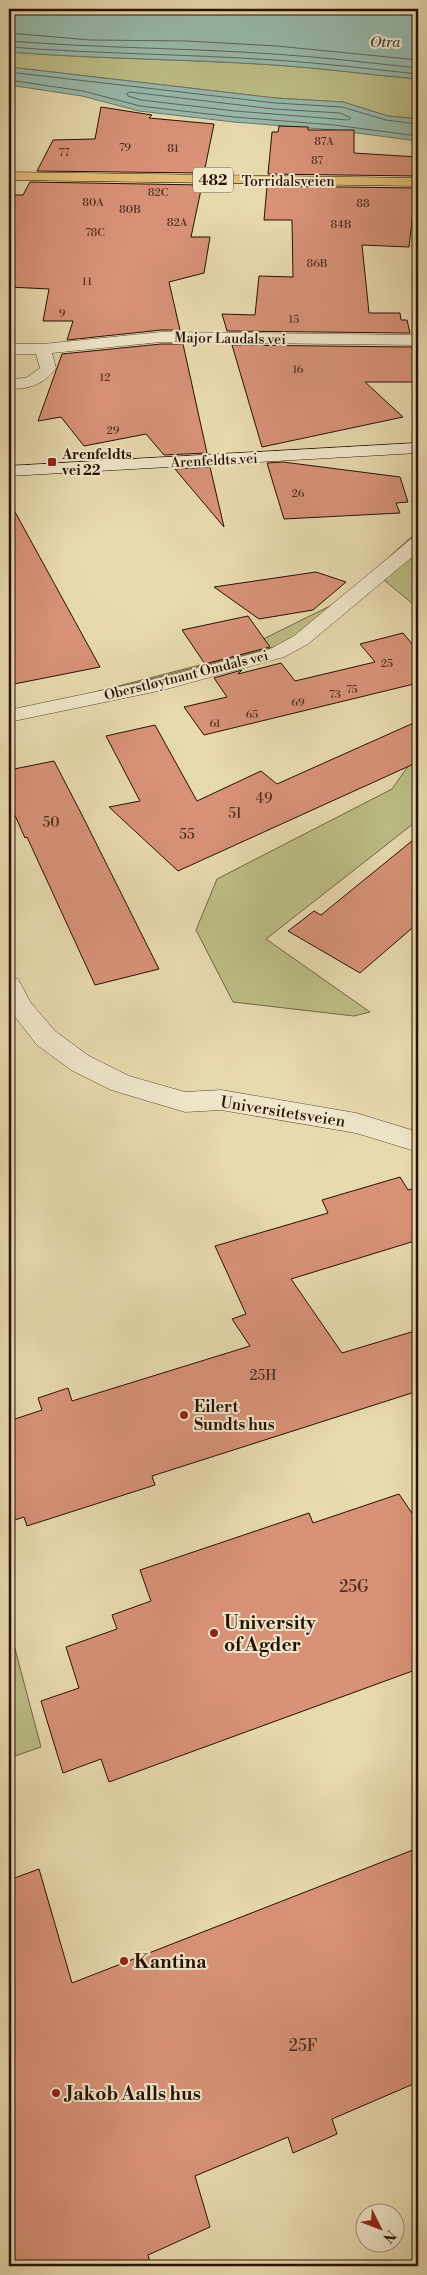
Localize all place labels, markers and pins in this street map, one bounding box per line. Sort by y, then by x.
place label: Arenfeldts vei 22 [61,446,132,480]
marker: Arenfeldts vei 22 [46,456,58,468]
place label: Eilert Sundts hus [194,1397,275,1435]
marker: Eilert Sundts hus [178,1409,190,1421]
place label: University of Agder [224,1611,316,1657]
marker: University of Agder [208,1627,220,1639]
place label: Kantina [134,1950,207,1974]
marker: Kantina [118,1955,130,1967]
place label: Jakob Aalls hus [63,2082,201,2106]
marker: Jakob Aalls hus [50,2087,62,2099]

